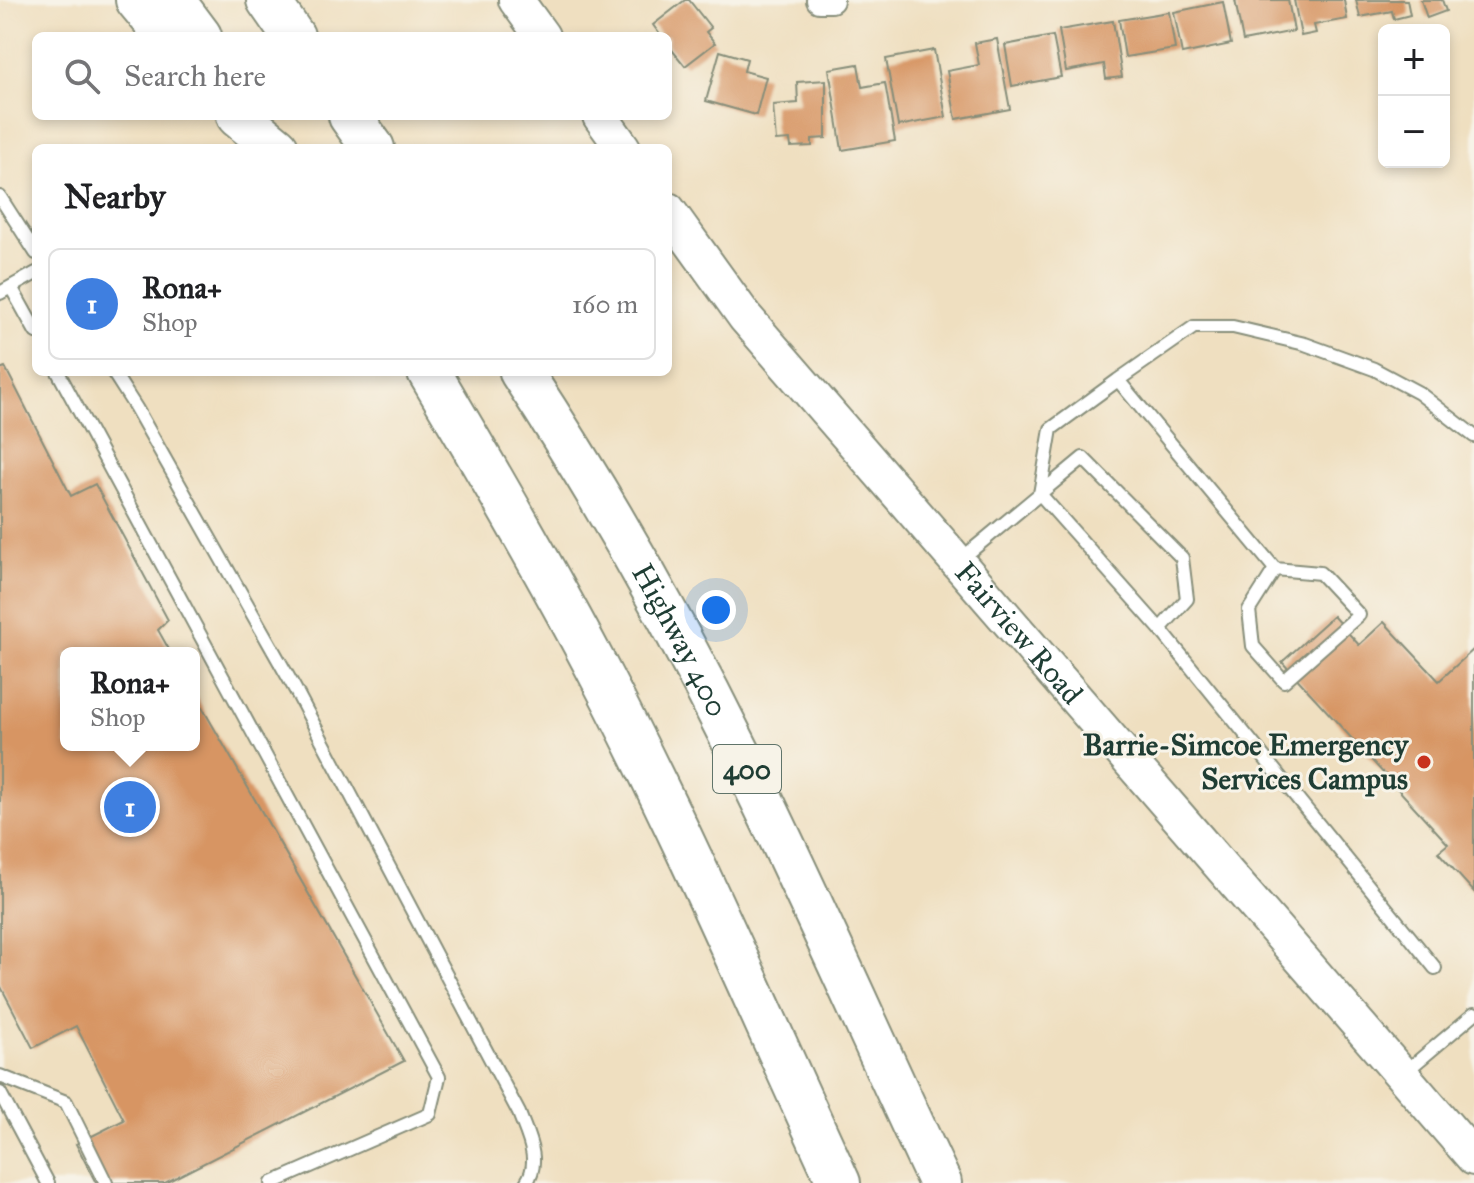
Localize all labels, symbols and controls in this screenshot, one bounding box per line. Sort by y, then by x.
map controls [1378,24,1450,168]
button: + [1378,24,1450,96]
search box [32,32,672,120]
icon: search [60,54,104,98]
text: Search here [124,58,266,94]
button: − [1378,96,1450,168]
text: Nearby [64,176,166,217]
text: Rona+ [142,270,222,306]
text: 1 [87,288,97,320]
text: 160 m [572,288,638,320]
text: Shop [142,306,198,338]
street label: Fairview Road [947,554,1090,712]
street label: Highway 400 [624,557,736,723]
your location [696,590,736,630]
popup [60,647,200,751]
text: Rona+ [90,665,170,701]
text: Shop [90,701,146,733]
place label: Barrie-Simcoe Emergency Services Campus [1083,727,1409,797]
road number: 400 [713,745,781,793]
marker: Barrie-Simcoe Emergency Services Campus [1415,753,1433,771]
pin: 1 [104,777,156,837]

